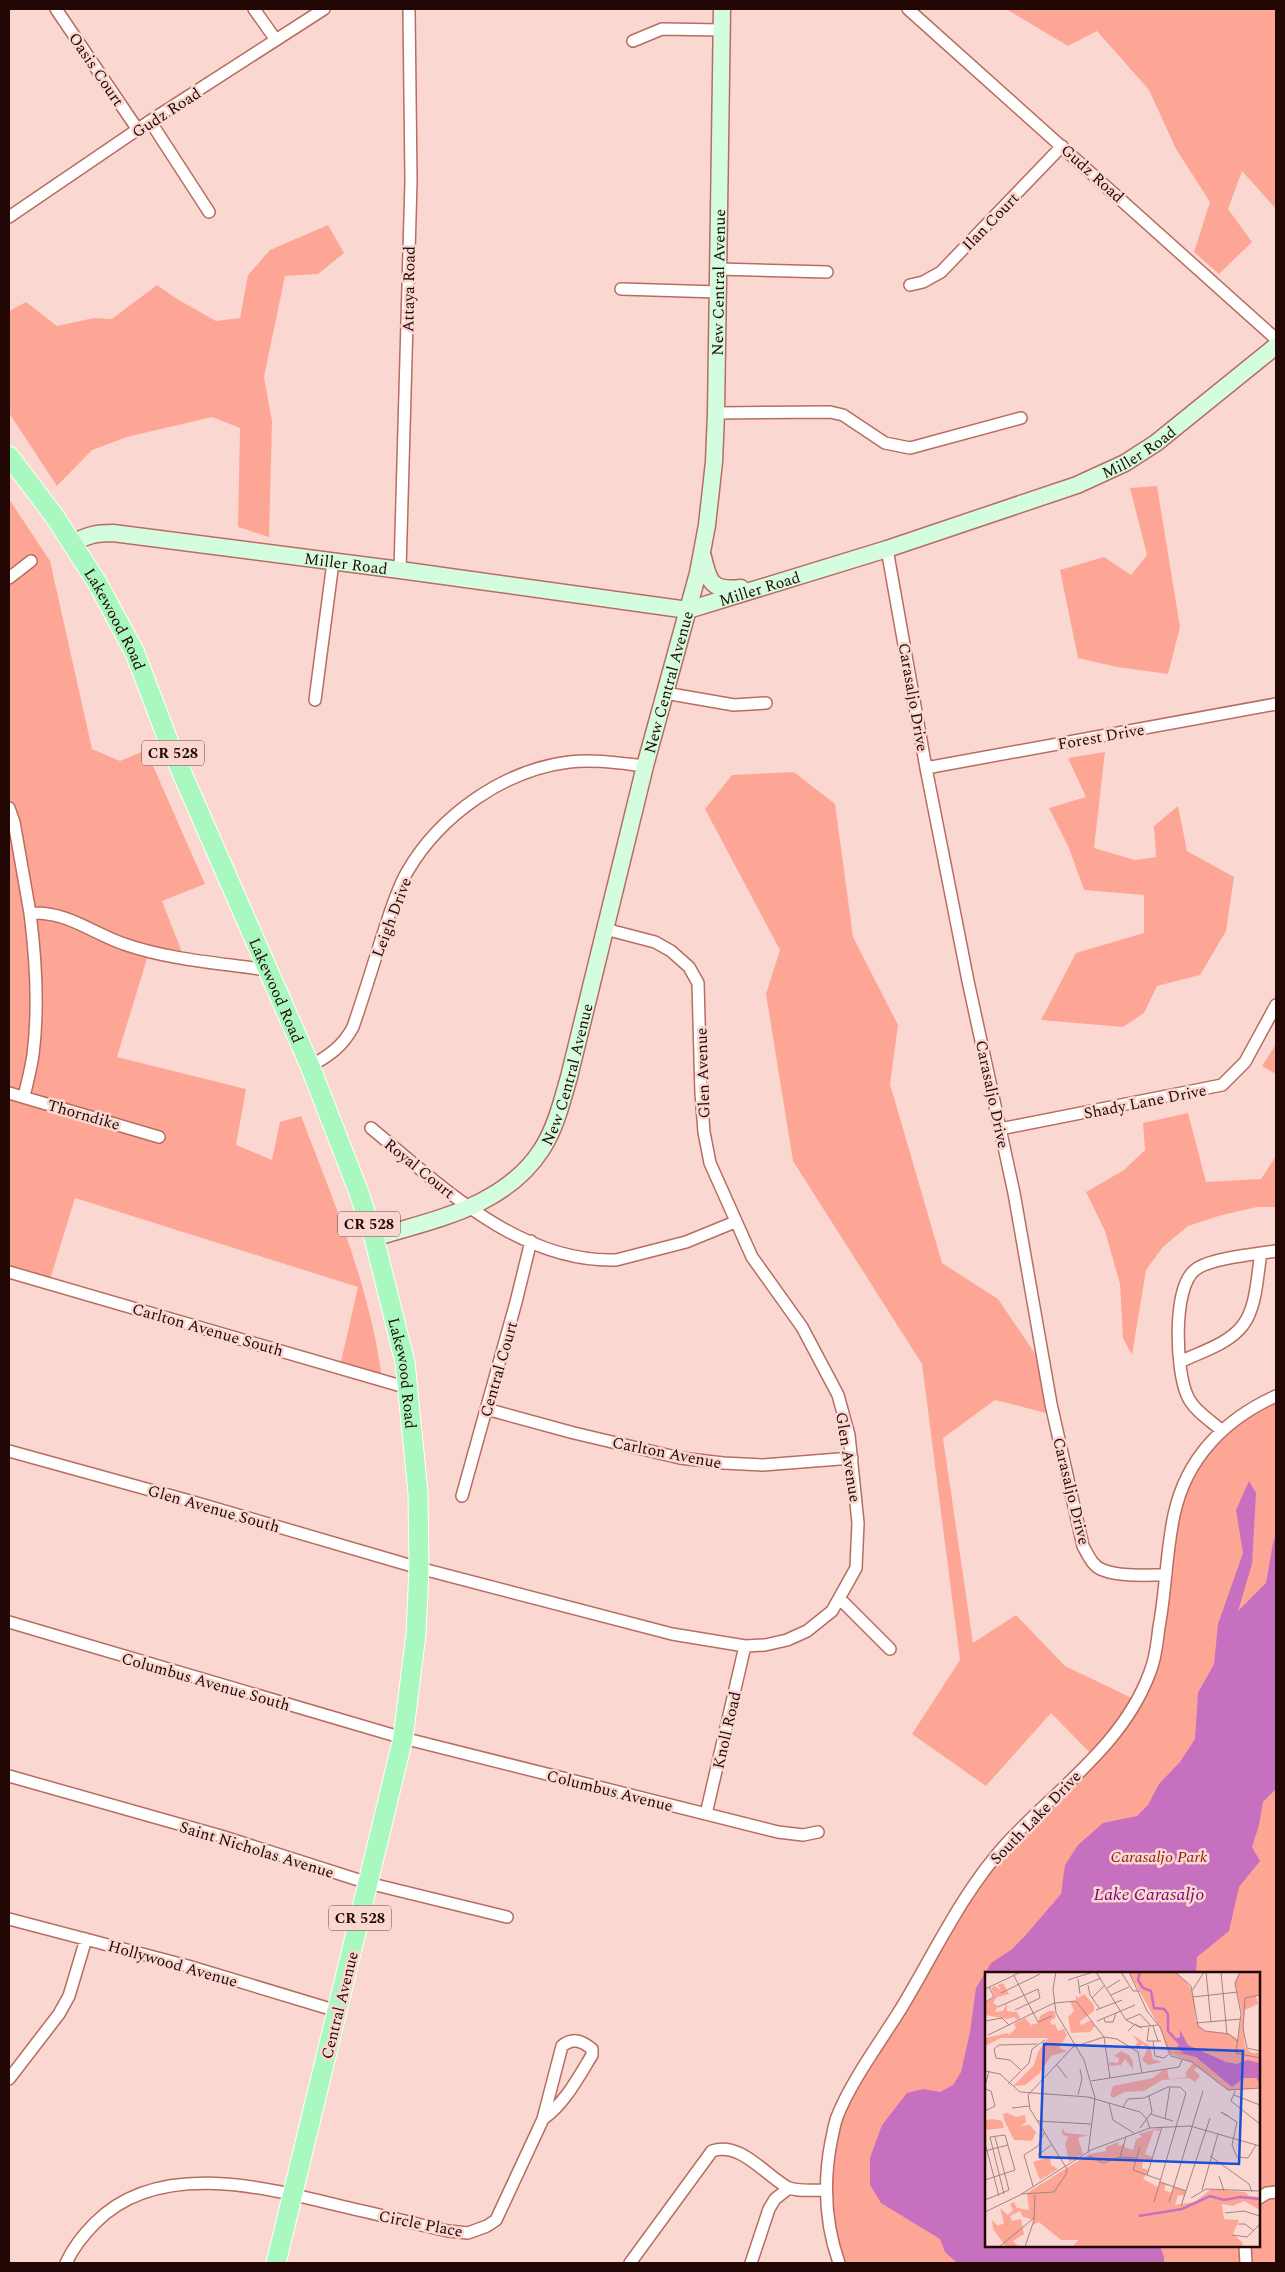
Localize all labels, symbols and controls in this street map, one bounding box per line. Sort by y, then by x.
street label: Oasis Court [63,28,130,112]
street label: Gudz Road [127,82,206,144]
street label: Gudz Road [1055,139,1129,209]
street label: Ilan Court [957,187,1025,256]
street label: New Central Avenue [706,209,732,356]
street label: Attaya Road [396,246,422,332]
street label: Miller Road [1098,420,1182,485]
street label: Miller Road [303,547,389,581]
street label: Lakewood Road [78,563,151,674]
street label: Miller Road [716,565,803,613]
street label: New Central Avenue [638,608,700,756]
street label: Carasaljo Drive [892,641,934,753]
street label: Forest Drive [1056,718,1146,756]
road number: CR 528 [142,740,204,766]
street label: Leigh Drive [366,874,418,961]
street label: Lakewood Road [242,934,309,1047]
street label: New Central Avenue [535,1001,600,1150]
street label: Glen Avenue [689,1027,717,1119]
street label: Carasaljo Drive [969,1038,1015,1150]
street label: Shady Lane Drive [1082,1078,1209,1126]
street label: Thorndike [45,1093,123,1137]
street label: Royal Court [379,1133,460,1205]
road number: CR 528 [338,1212,400,1236]
street label: Carlton Avenue South [129,1297,286,1363]
street label: Lakewood Road [381,1315,423,1430]
street label: Central Court [474,1318,524,1420]
street label: Glen Avenue [829,1410,867,1504]
street label: Carlton Avenue [610,1431,724,1475]
street label: Carasaljo Drive [1046,1435,1096,1548]
street label: Glen Avenue South [145,1479,283,1539]
street label: Columbus Avenue South [118,1646,293,1718]
street label: Knoll Road [706,1689,748,1771]
street label: Columbus Avenue [544,1764,675,1818]
street label: South Lake Drive [984,1765,1087,1870]
street label: Saint Nicholas Avenue [177,1815,337,1885]
park label: Carasaljo Park [1111,1845,1208,1869]
water label: Lake Carasaljo [1094,1881,1204,1908]
road number: CR 528 [329,1906,391,1930]
street label: Hollywood Avenue [105,1934,240,1994]
street label: Central Avenue [315,1949,365,2062]
inset map [985,1972,1260,2247]
street label: Circle Place [377,2204,465,2244]

